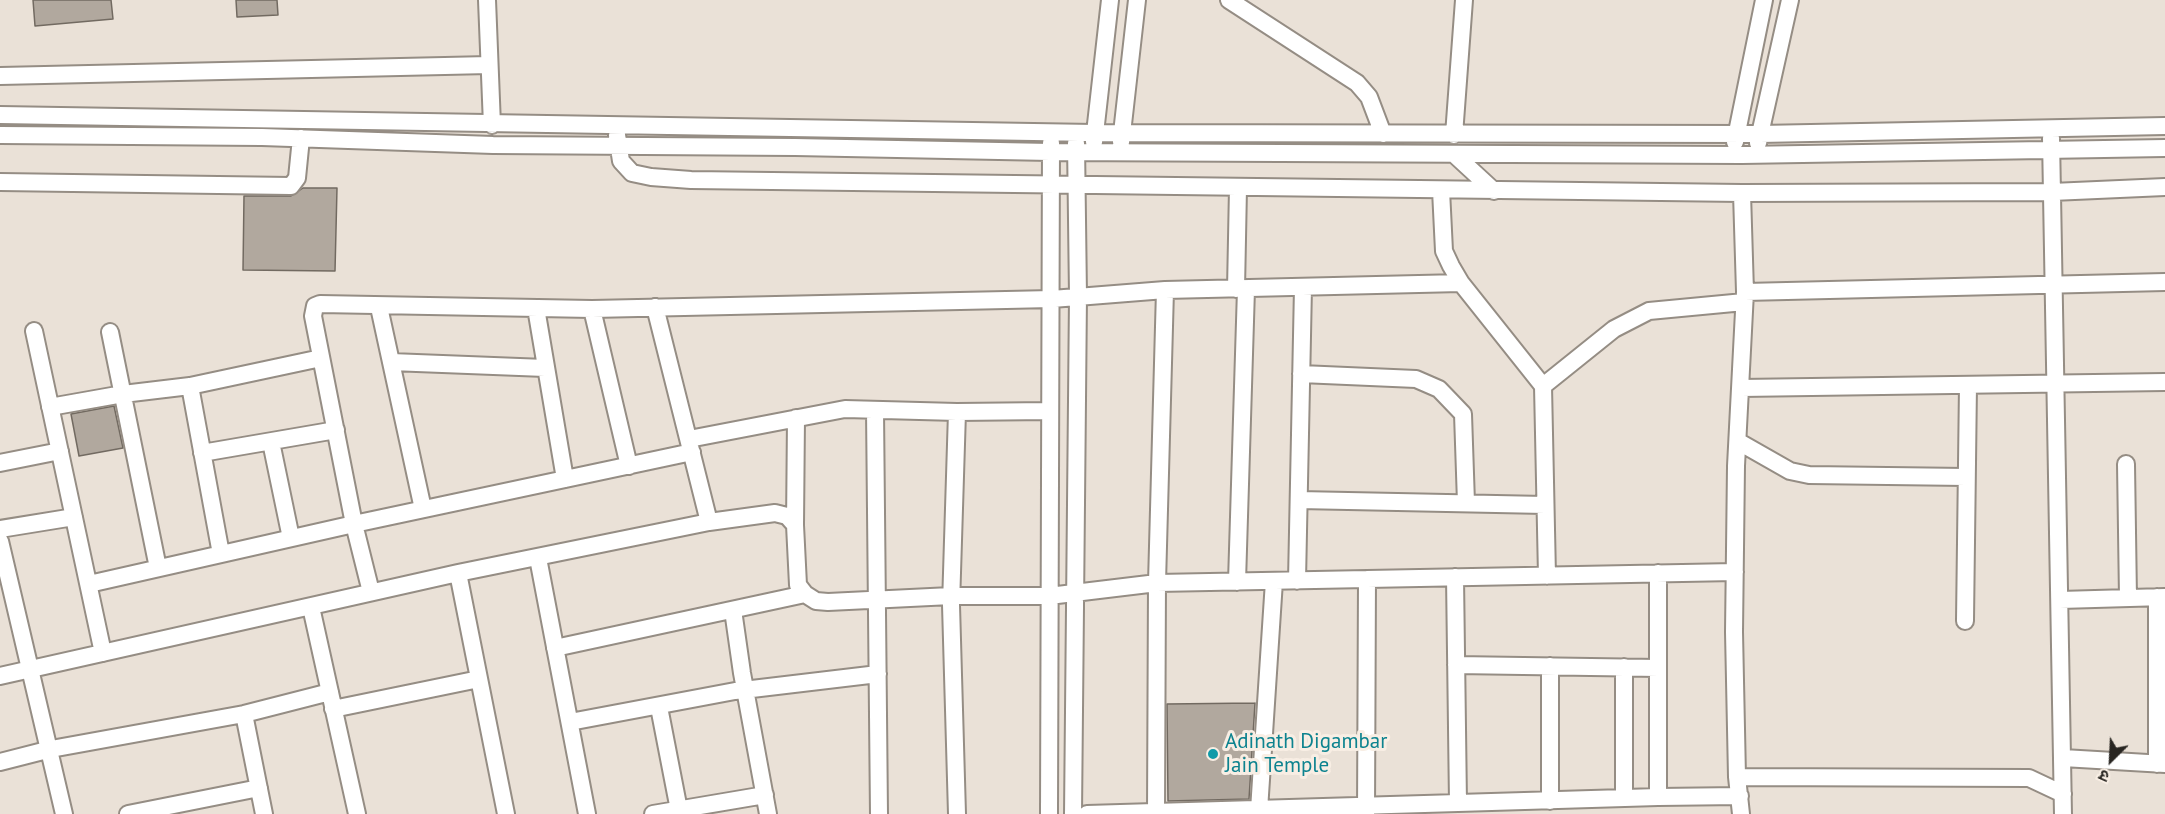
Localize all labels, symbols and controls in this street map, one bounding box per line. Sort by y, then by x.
place label: Adinath Digambar Jain Temple [1225,729,1387,779]
north arrow [2081,730,2141,790]
marker: Adinath Digambar Jain Temple [1206,747,1220,761]
text: उ [2095,765,2112,787]

